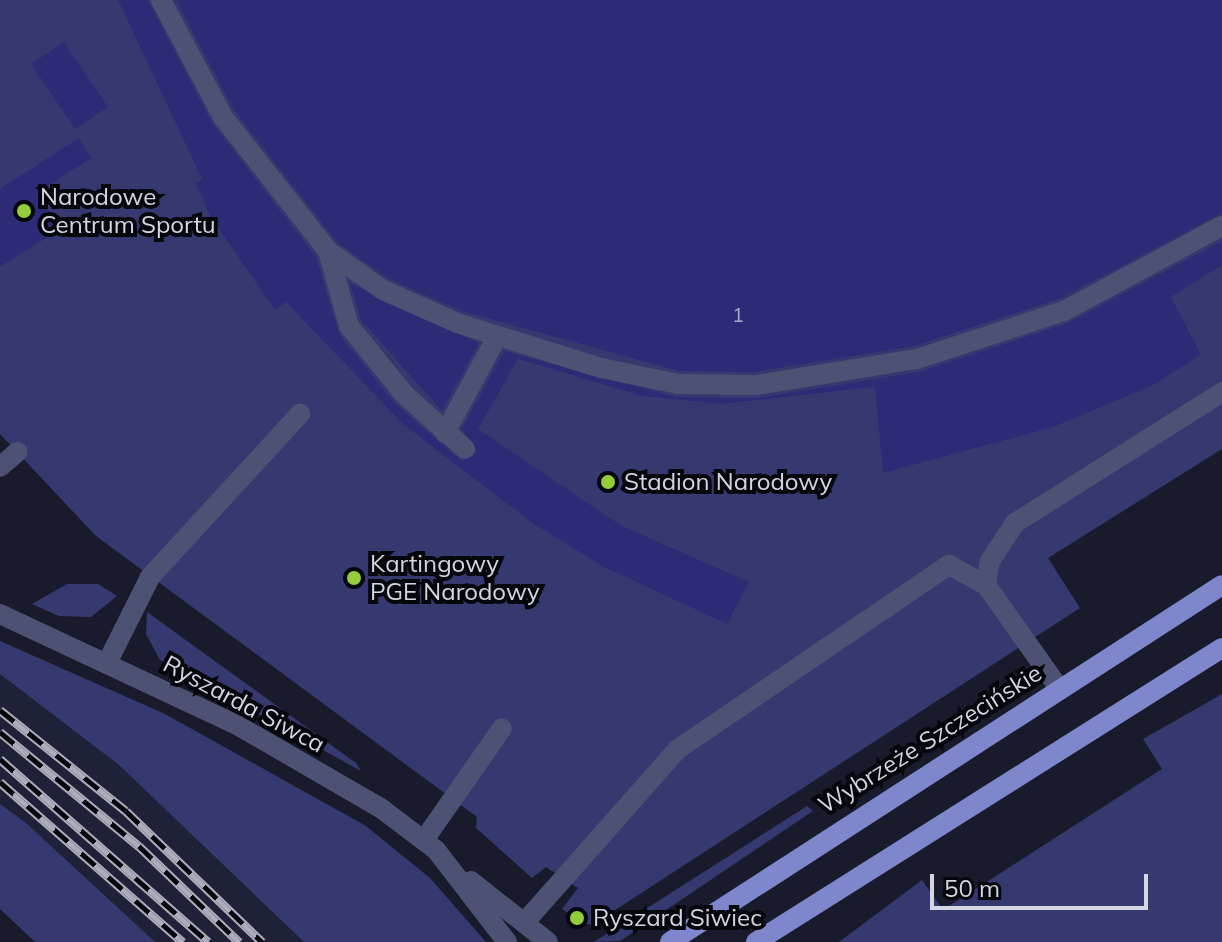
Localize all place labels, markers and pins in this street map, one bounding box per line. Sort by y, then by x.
place label: Narodowe Centrum Sportu [40,183,216,239]
marker: Narodowe Centrum Sportu [15,202,33,220]
place label: Stadion Narodowy [624,468,832,496]
marker: Stadion Narodowy [599,473,617,491]
place label: Kartingowy PGE Narodowy [370,550,540,606]
marker: Kartingowy PGE Narodowy [345,569,363,587]
place label: Ryszard Siwiec [593,904,762,932]
marker: Ryszard Siwiec [568,909,586,927]

